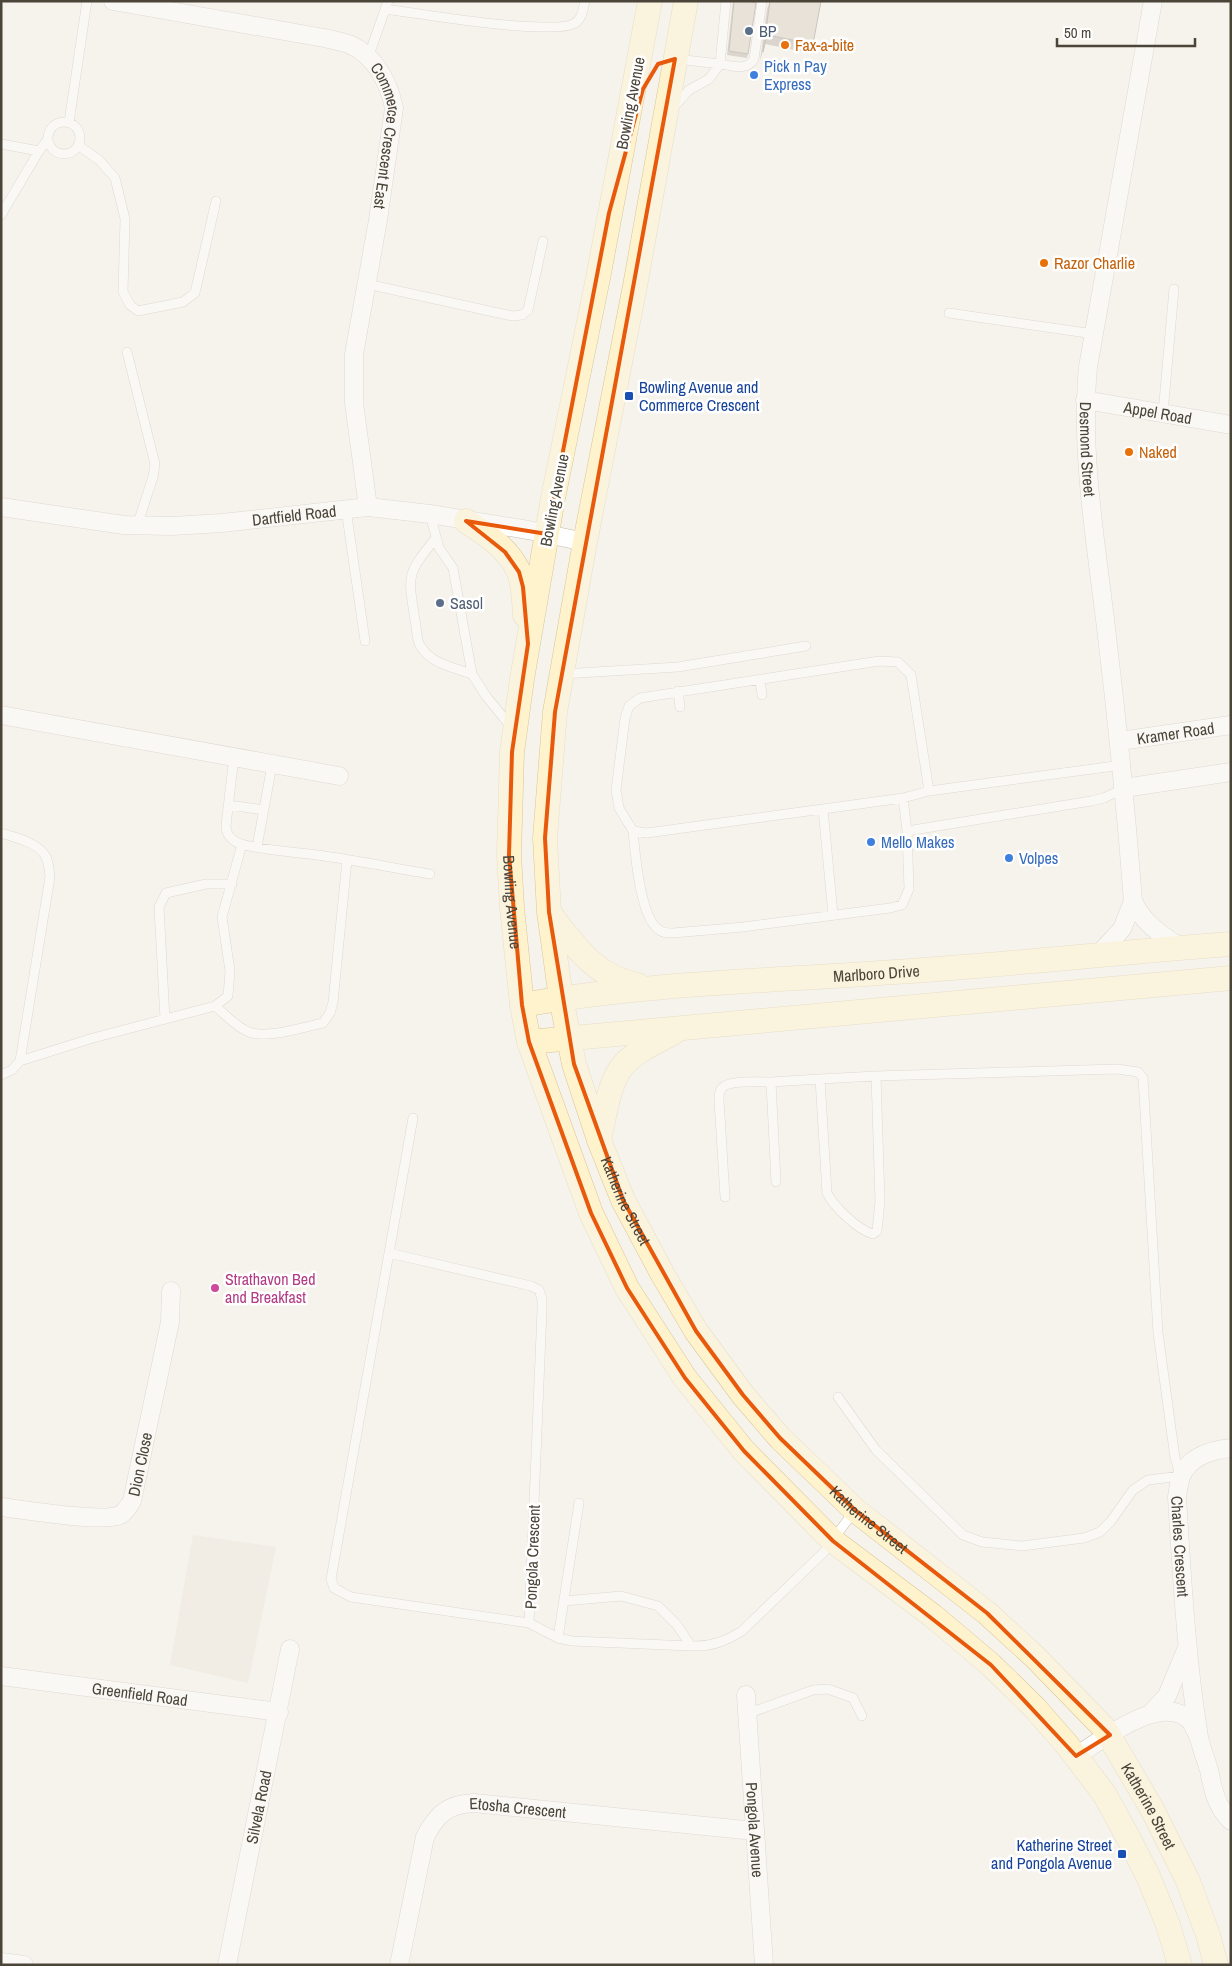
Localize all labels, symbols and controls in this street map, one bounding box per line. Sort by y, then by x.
scale bar [1057,15,1194,47]
place label: BP [759,20,777,42]
text: 50 m [1064,22,1091,43]
marker: BP [743,25,755,37]
place label: Fax-a-bite [795,34,854,56]
marker: Fax-a-bite [779,39,791,51]
street label: Bowling Avenue [610,55,650,151]
place label: Pick n Pay Express [764,55,827,95]
street label: Commerce Crescent East [366,58,405,211]
marker: Pick n Pay Express [748,69,760,81]
place label: Razor Charlie [1054,252,1135,274]
marker: Razor Charlie [1038,257,1050,269]
place label: Bowling Avenue and Commerce Crescent [639,376,760,416]
marker: Bowling Avenue and Commerce Crescent [623,390,635,402]
street label: Appel Road [1121,396,1194,429]
street label: Desmond Street [1075,402,1101,498]
place label: Naked [1139,441,1177,463]
marker: Naked [1123,446,1135,458]
street label: Bowling Avenue [534,452,574,548]
street label: Dartfield Road [251,500,337,531]
place label: Sasol [450,592,483,614]
marker: Sasol [434,597,446,609]
street label: Kramer Road [1135,717,1216,749]
place label: Mello Makes [881,831,955,853]
marker: Mello Makes [865,836,877,848]
place label: Volpes [1019,847,1058,869]
marker: Volpes [1003,852,1015,864]
street label: Bowling Avenue [498,855,527,950]
street label: Marlboro Drive [832,959,920,987]
street label: Katherine Street [596,1153,656,1249]
place label: Strathavon Bed and Breakfast [225,1268,315,1308]
marker: Strathavon Bed and Breakfast [209,1282,221,1294]
street label: Dion Close [122,1430,157,1498]
street label: Katherine Street [825,1480,913,1559]
street label: Charles Crescent [1166,1495,1194,1598]
street label: Pongola Crescent [519,1504,545,1610]
street label: Greenfield Road [91,1677,189,1711]
street label: Katherine Street [1116,1759,1182,1853]
street label: Silvela Road [240,1768,277,1846]
street label: Pongola Avenue [741,1781,769,1878]
street label: Etosha Crescent [469,1792,567,1823]
place label: Katherine Street and Pongola Avenue [991,1834,1112,1874]
marker: Katherine Street and Pongola Avenue [1116,1848,1128,1860]

